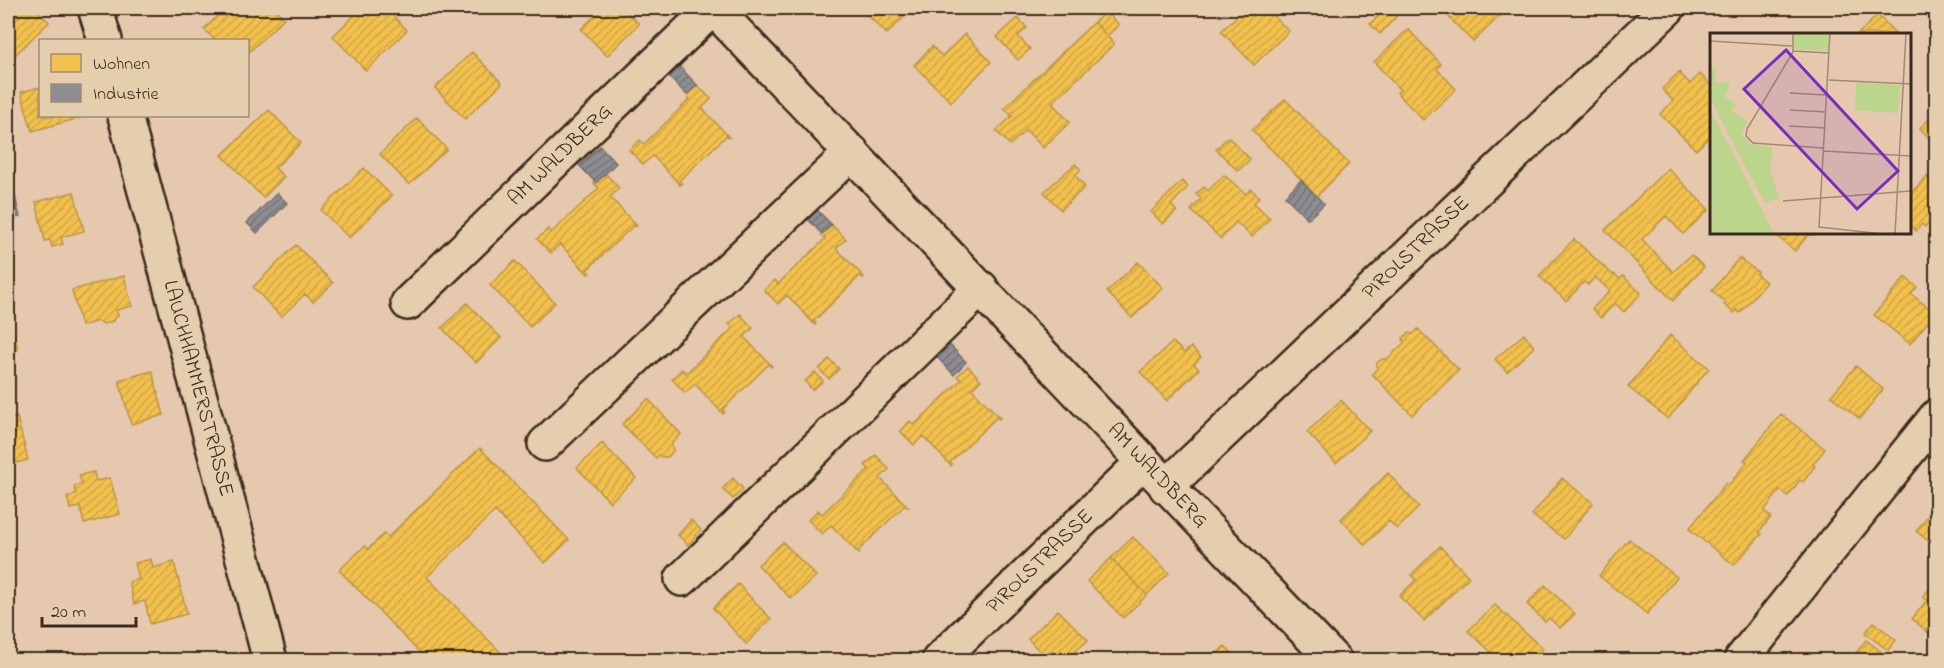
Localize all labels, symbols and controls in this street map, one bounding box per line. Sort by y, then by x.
inset map [1710,33,1911,234]
legend [39,39,249,117]
text: Wohnen [93,52,150,78]
text: Industrie [93,82,159,108]
street label: AM WALDBERG [501,98,619,213]
street label: PIROLSTRASSE [1356,189,1477,307]
street label: LAUCHHAMMERSTRASSE [154,277,241,500]
street label: AM WALDBERG [1100,416,1215,535]
street label: PIROLSTRASSE [980,503,1101,621]
scale bar [42,590,136,628]
text: 20 m [51,600,86,626]

